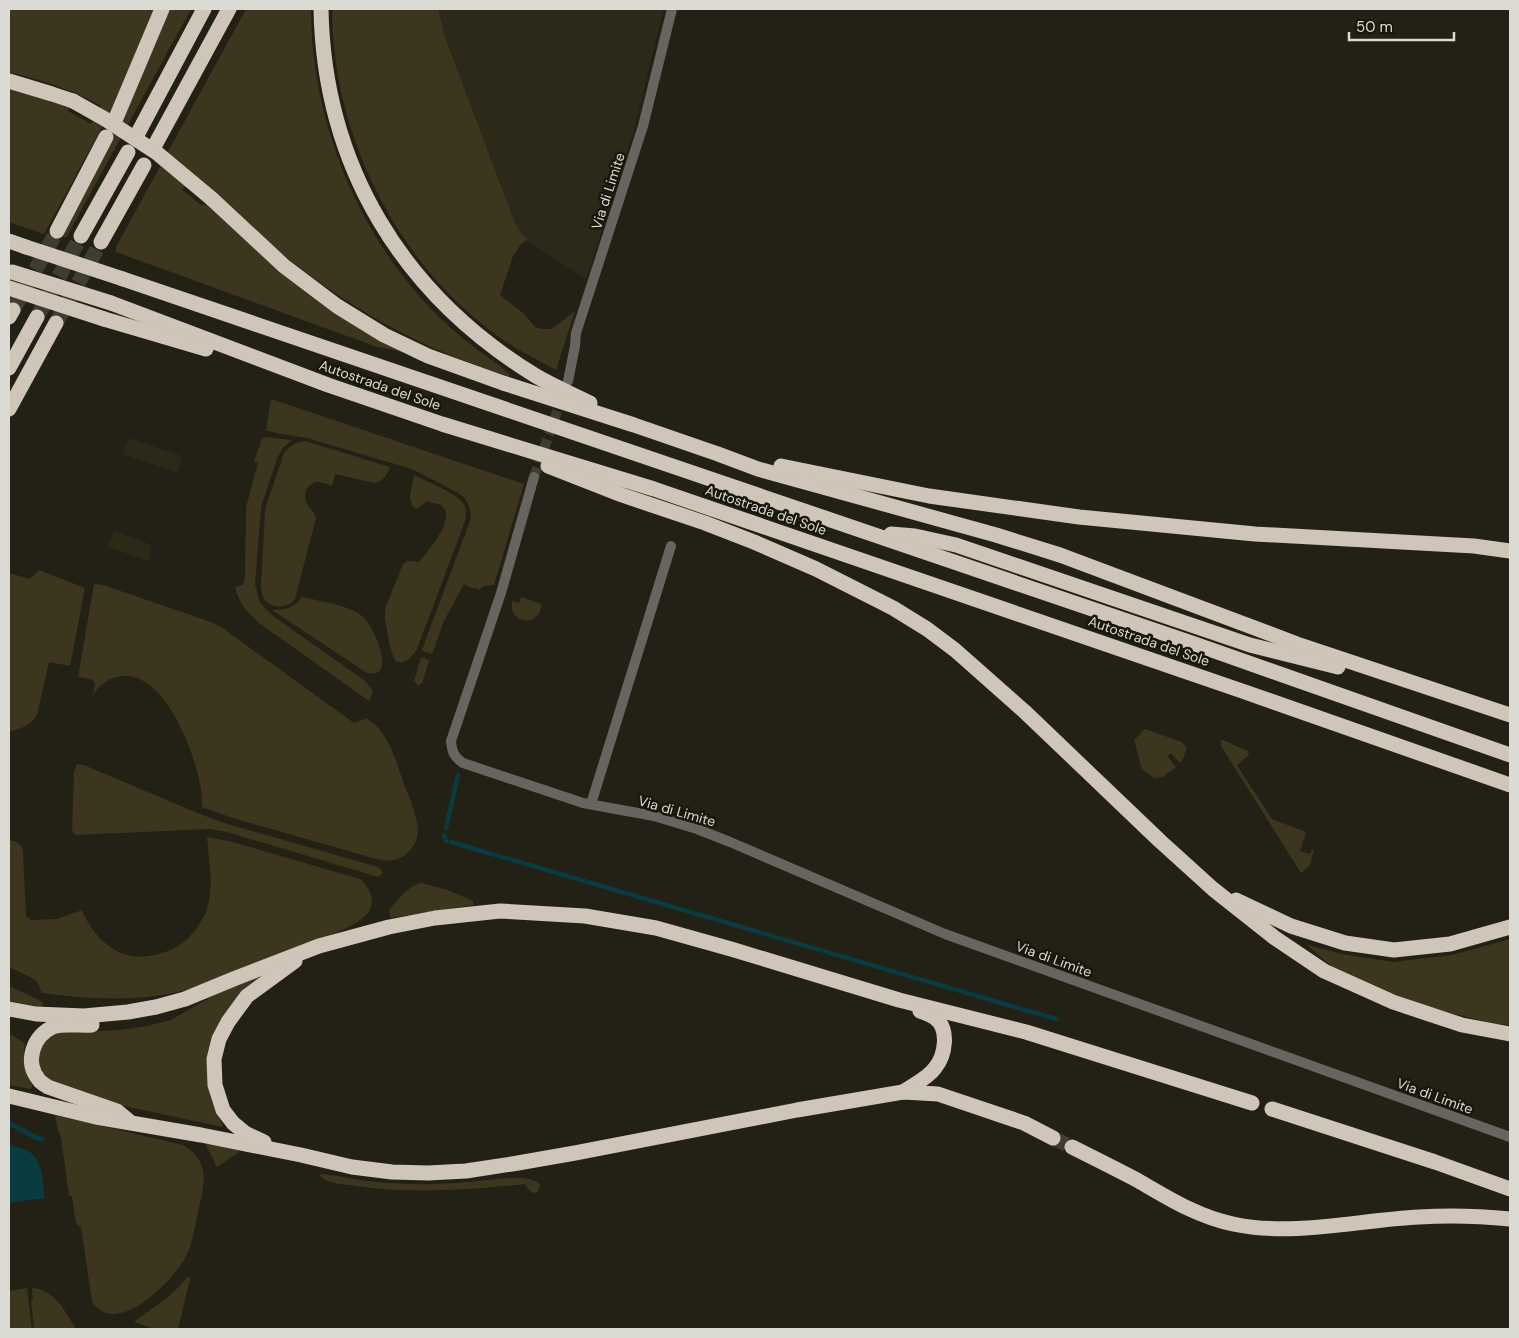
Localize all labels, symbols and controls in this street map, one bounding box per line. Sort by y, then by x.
scale bar [1349,10,1454,42]
text: 50 m [1356,17,1393,37]
street label: Via di Limite [587,150,629,232]
street label: Autostrada del Sole [317,356,443,414]
street label: Autostrada del Sole [703,481,829,539]
street label: Autostrada del Sole [1086,612,1212,670]
street label: Via di Limite [636,791,718,831]
street label: Via di Limite [1013,937,1095,981]
street label: Via di Limite [1394,1074,1476,1118]

